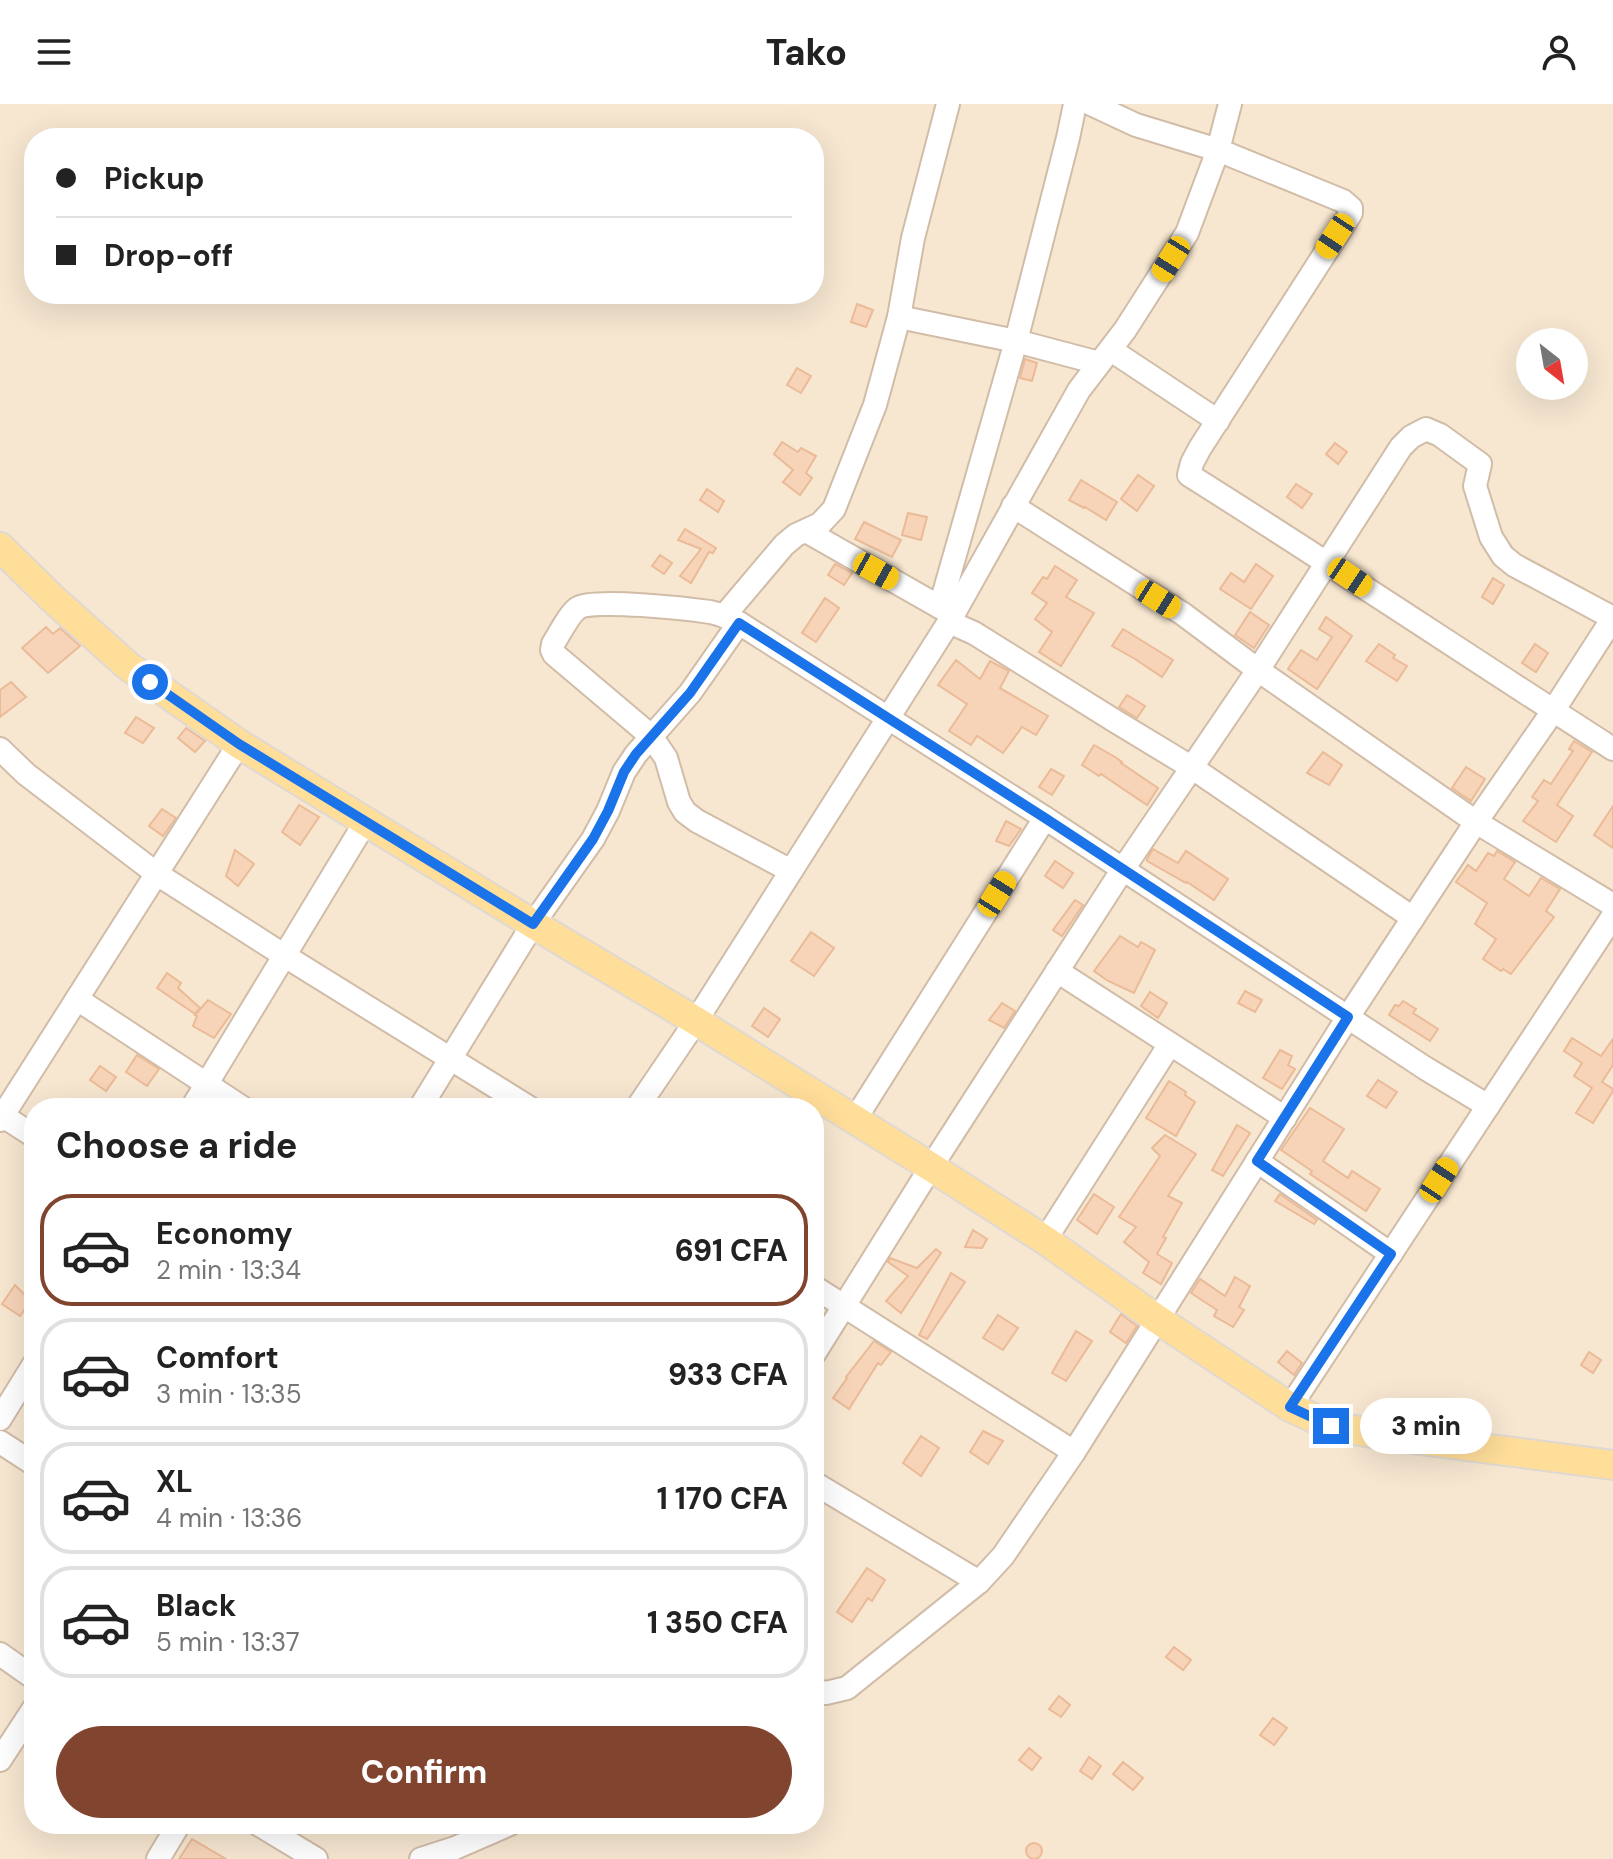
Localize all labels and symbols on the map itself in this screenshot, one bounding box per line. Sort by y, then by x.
car [1312,209,1358,263]
car [1148,232,1194,286]
north arrow [1516,328,1588,400]
car [849,549,903,593]
car [1323,554,1377,600]
car [1131,576,1185,622]
route start [132,664,168,700]
car [974,867,1020,921]
car [1416,1153,1462,1207]
callout: 3 min [1359,1398,1491,1454]
route end [1313,1408,1349,1444]

